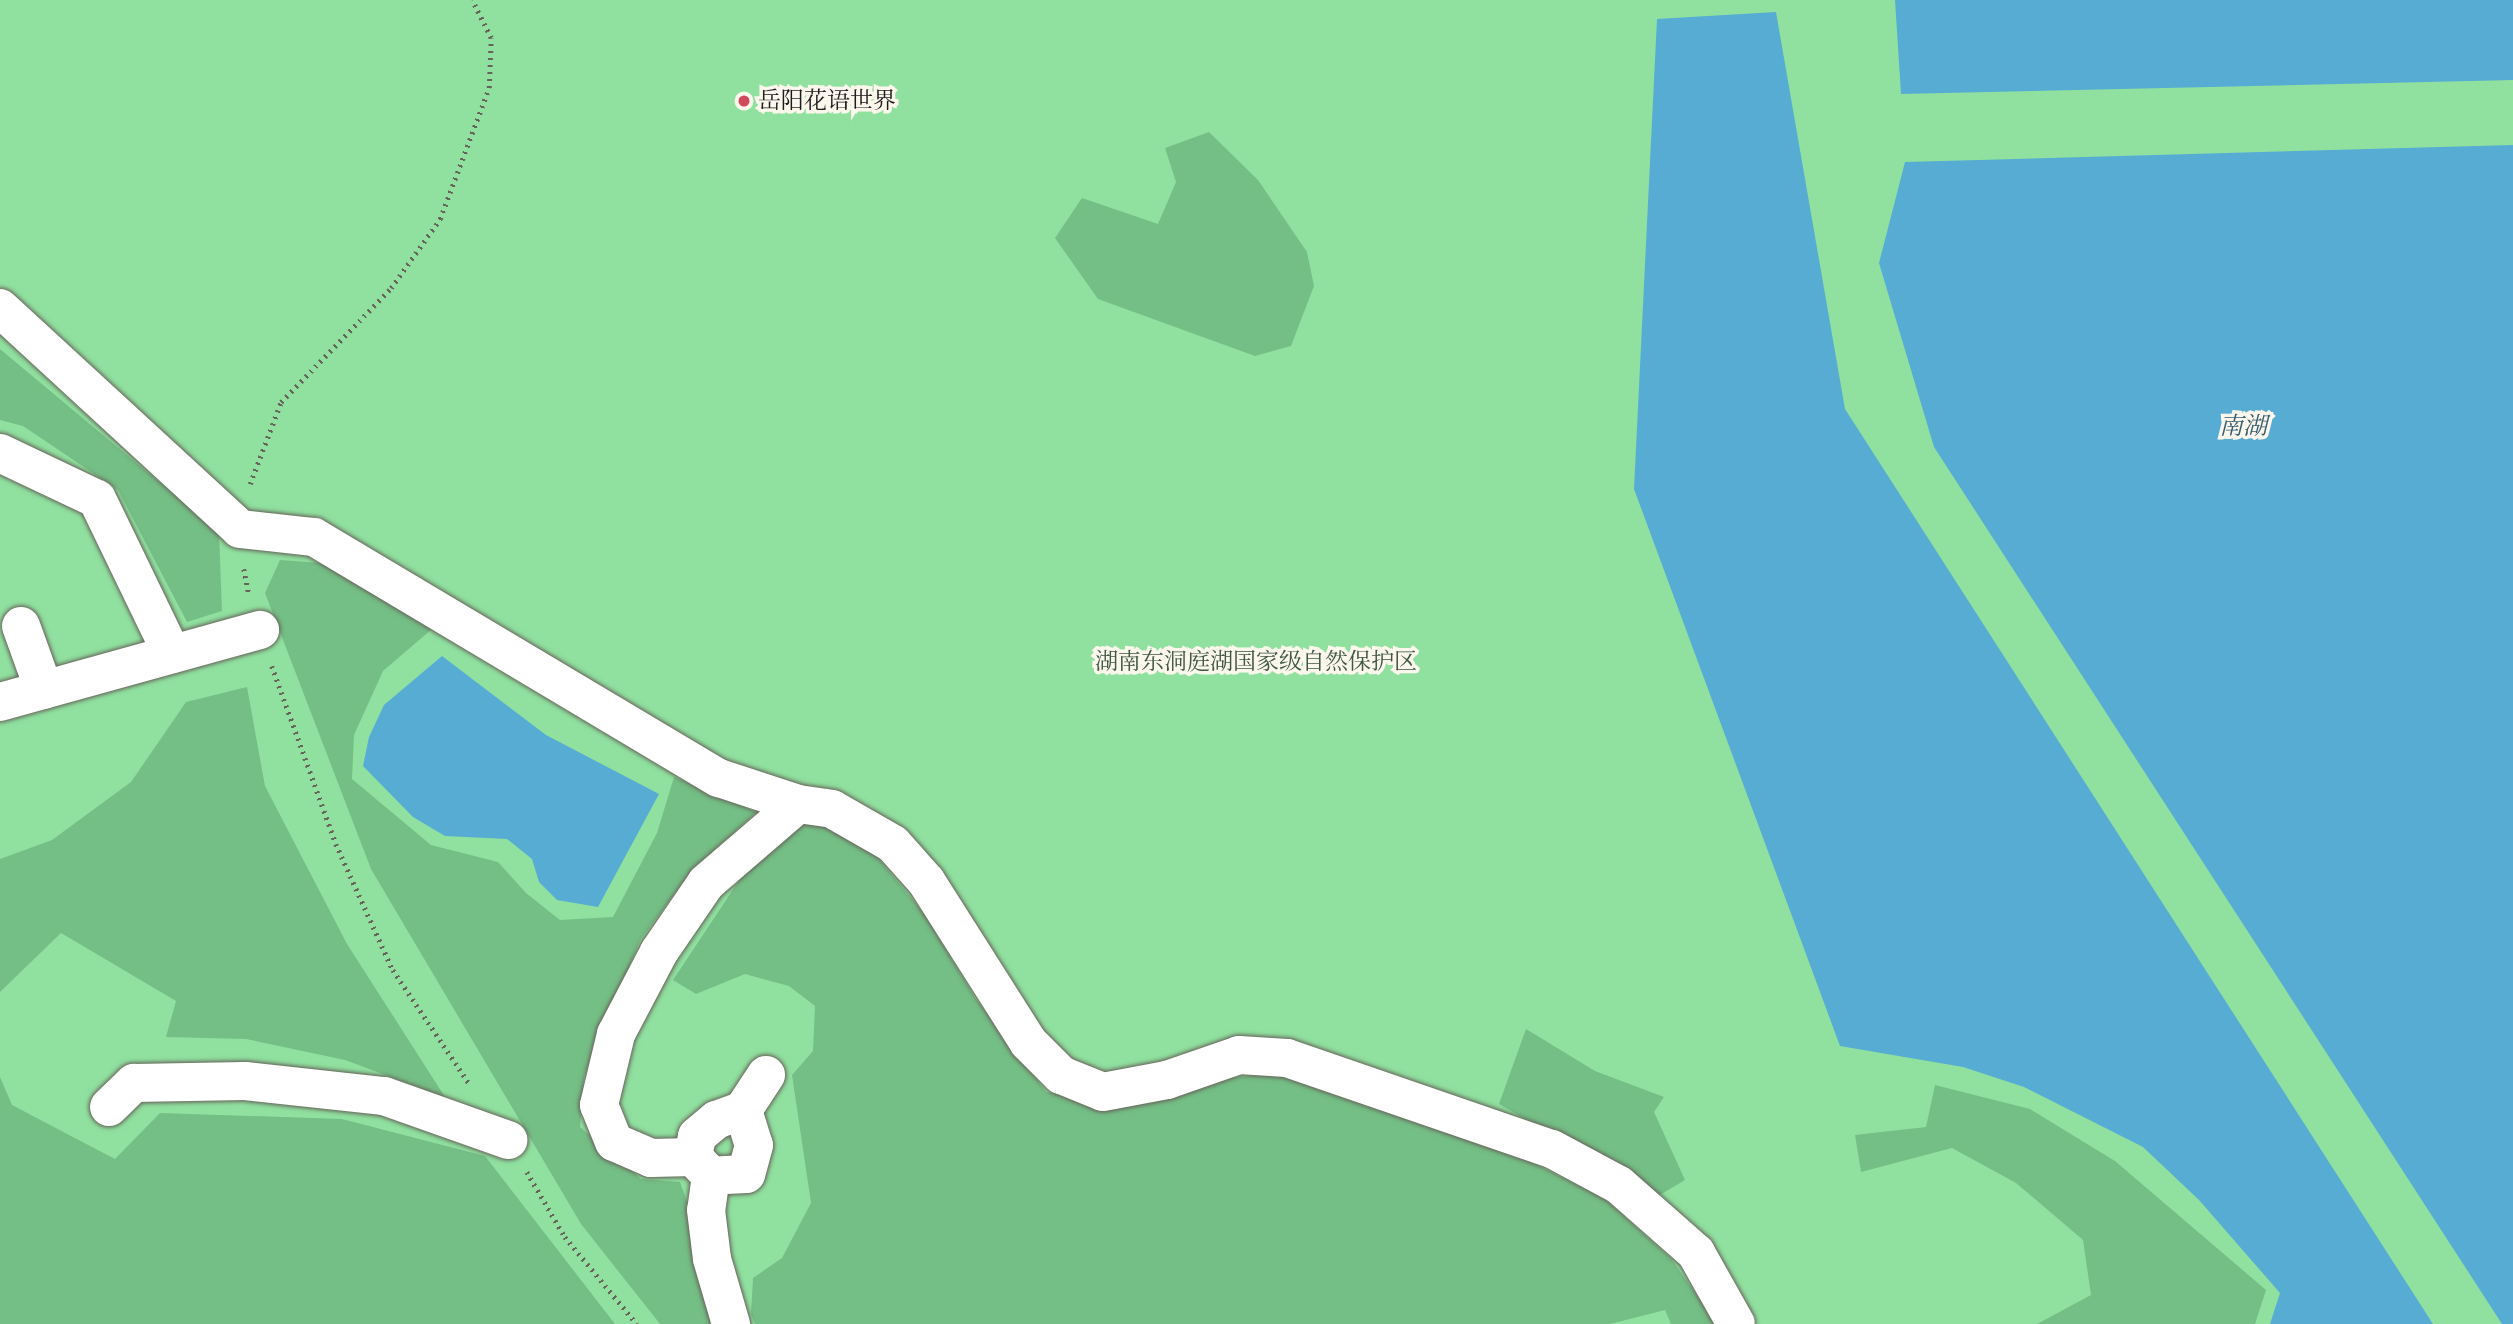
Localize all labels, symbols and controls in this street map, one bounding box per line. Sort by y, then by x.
place label: 岳阳花语世界 [758,87,896,115]
marker: 岳阳花语世界 [736,93,752,109]
water label: 南湖 [2219,413,2267,441]
park label: 湖南东洞庭湖国家级自然保护区 [1095,648,1417,676]

